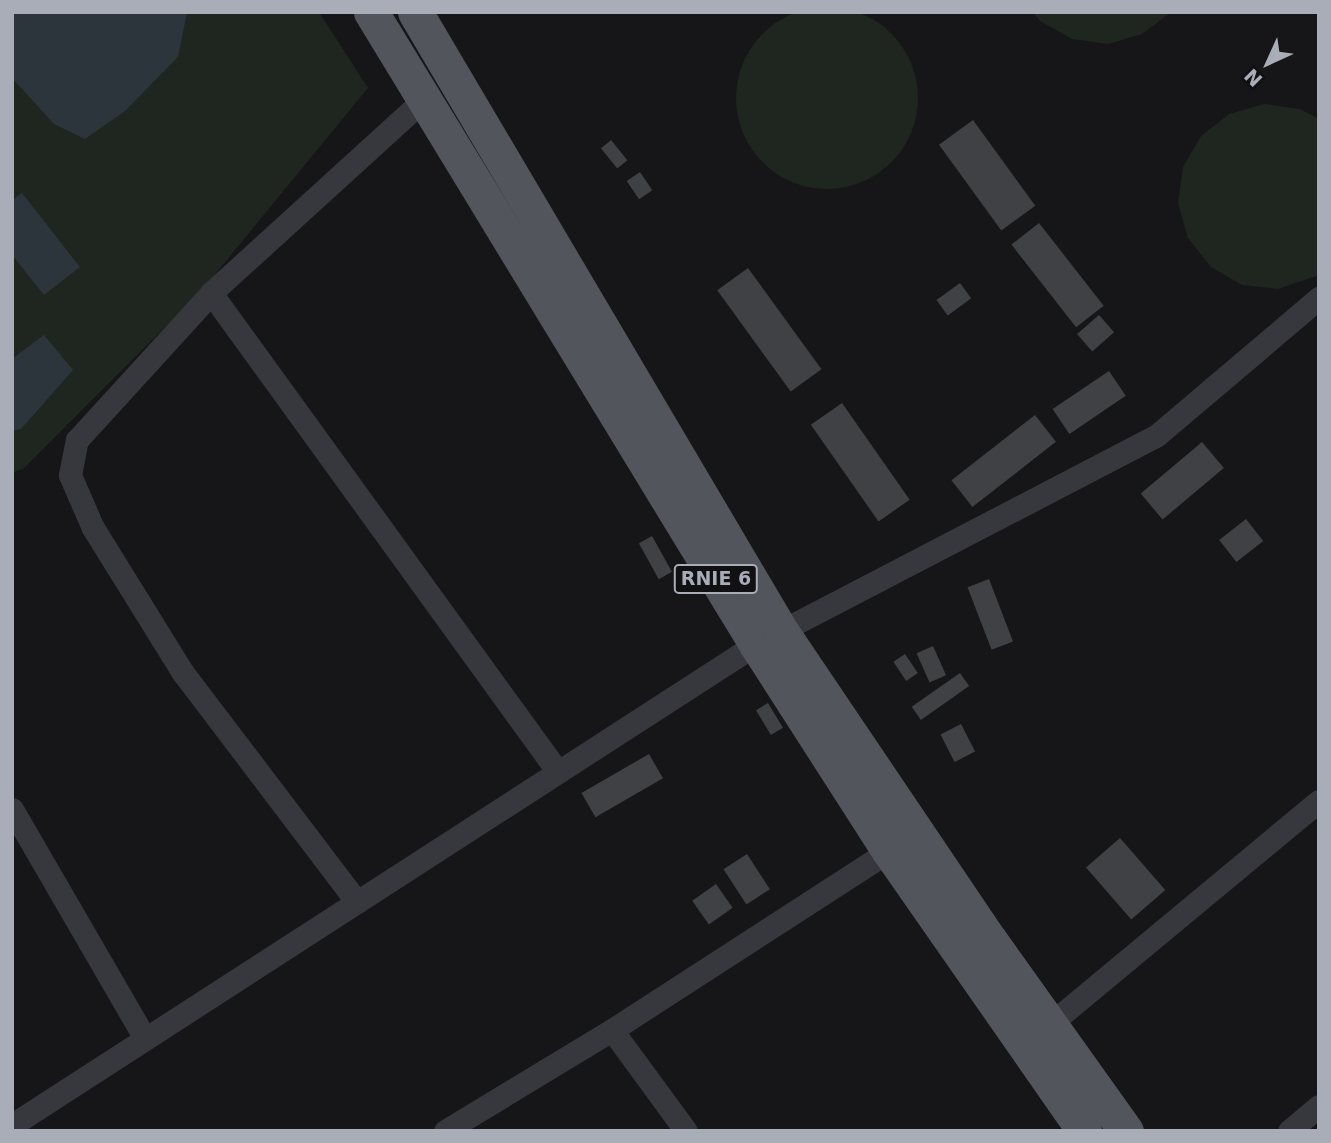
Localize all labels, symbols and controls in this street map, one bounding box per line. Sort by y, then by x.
north arrow [1233,28,1303,98]
text: N [1240,64,1267,91]
road number: RNIE 6 [672,564,760,594]

